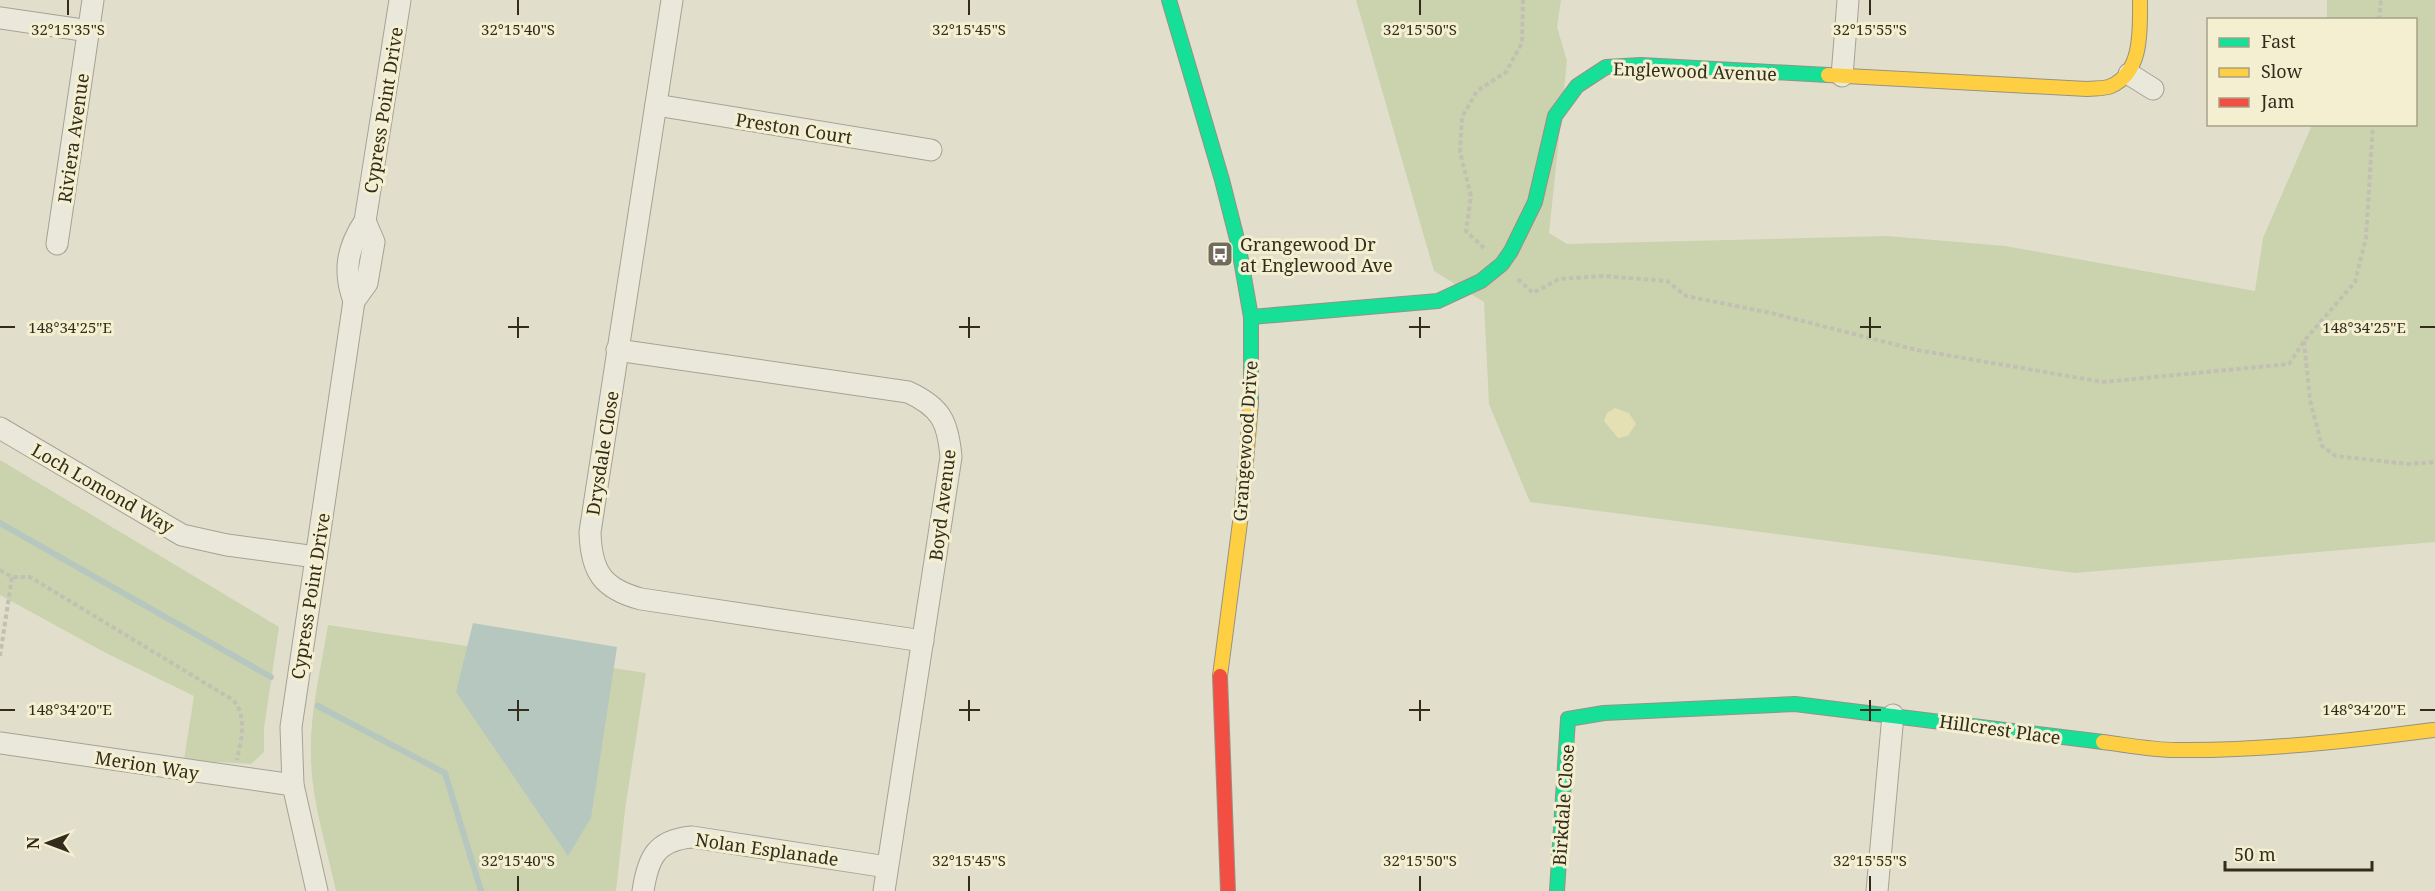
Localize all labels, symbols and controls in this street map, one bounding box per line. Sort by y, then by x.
legend [2207,18,2417,126]
text: 32°15'35"S [31,19,105,39]
text: 32°15'40"S [481,19,555,39]
text: 32°15'45"S [932,19,1006,39]
text: 32°15'50"S [1383,19,1457,39]
text: 32°15'55"S [1833,19,1907,39]
street label: Cypress Point Drive [358,25,408,195]
text: Fast [2261,29,2296,53]
street label: Englewood Avenue [1613,56,1777,86]
text: Slow [2261,59,2303,83]
street label: Riviera Avenue [52,72,94,204]
text: Jam [2260,89,2295,113]
street label: Preston Court [734,107,854,149]
place label: Grangewood Dr at Englewood Ave [1240,232,1393,277]
bus stop icon: Grangewood Dr at Englewood Ave [1205,239,1235,269]
text: 148°34'25"E [28,317,112,337]
text: 148°34'25"E [2322,317,2406,337]
street label: Grangewood Drive [1227,360,1263,522]
street label: Drysdale Close [580,389,624,517]
street label: Loch Lomond Way [28,437,179,539]
street label: Boyd Avenue [923,448,961,562]
street label: Cypress Point Drive [285,511,335,681]
text: 148°34'20"E [28,699,112,719]
text: 148°34'20"E [2322,699,2406,719]
street label: Hillcrest Place [1938,709,2062,749]
street label: Birkdale Close [1547,743,1579,867]
street label: Merion Way [93,745,202,785]
north arrow [18,813,78,873]
street label: Nolan Esplanade [694,827,840,871]
scale bar [2225,834,2372,872]
text: N [22,836,44,849]
text: 50 m [2234,842,2276,866]
text: 32°15'40"S [481,850,555,870]
text: 32°15'45"S [932,850,1006,870]
text: 32°15'50"S [1383,850,1457,870]
text: 32°15'55"S [1833,850,1907,870]

